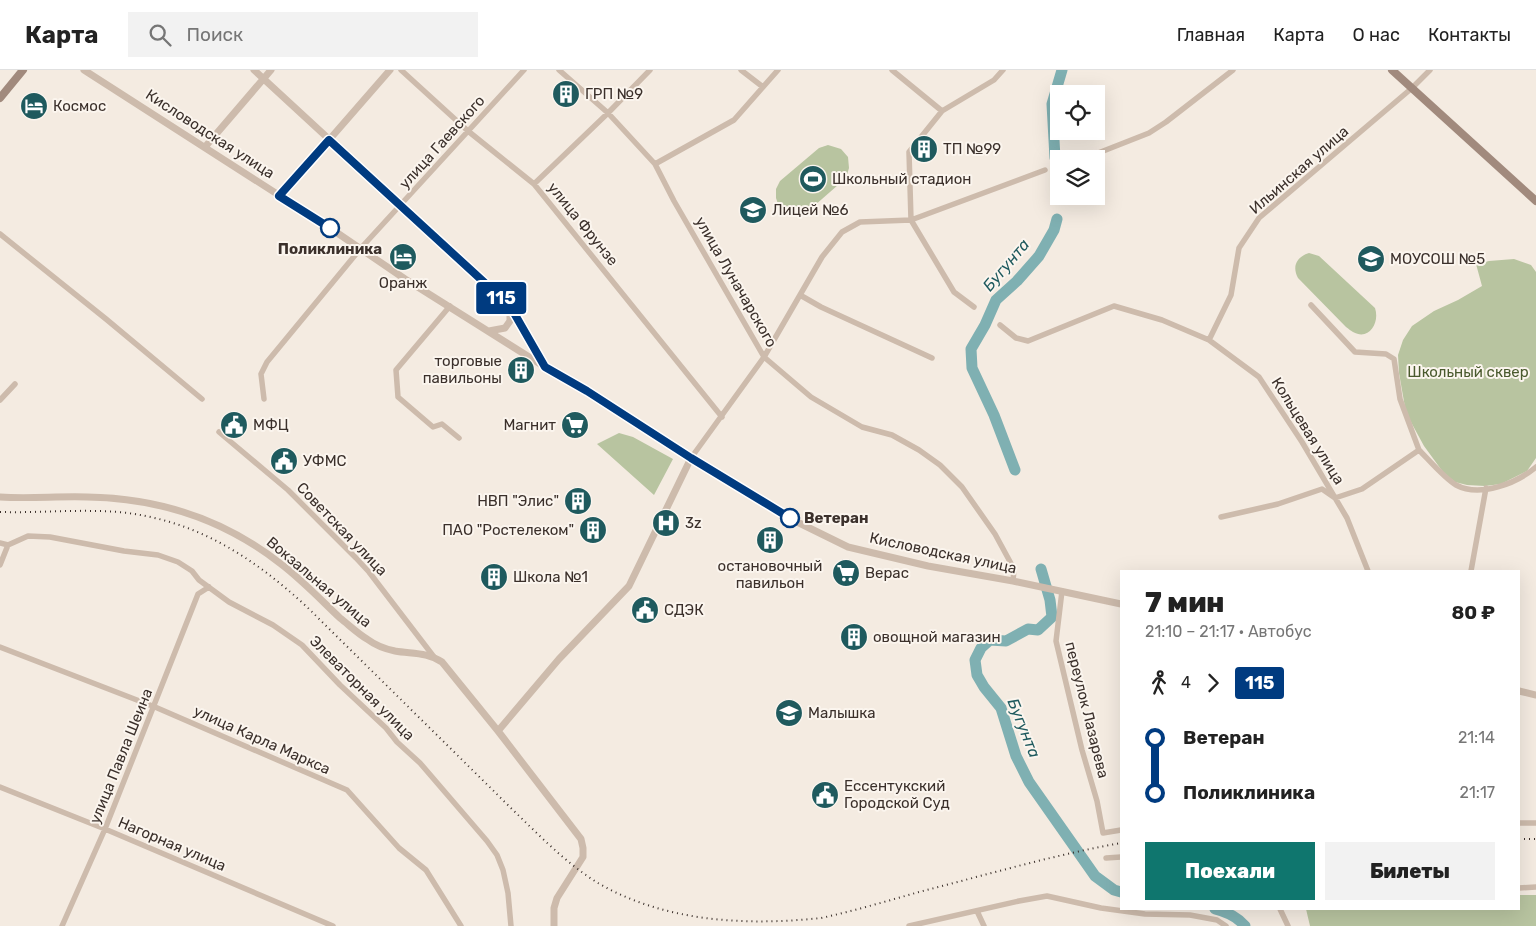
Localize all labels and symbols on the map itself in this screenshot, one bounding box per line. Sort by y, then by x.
building icon: ГРП №9 [551,79,581,109]
place label: ГРП №9 [585,85,643,103]
street label: Кисловодская улица [142,86,278,182]
hotel icon: Космос [19,91,49,121]
street label: улица Гаевского [395,92,489,192]
place label: Космос [53,97,106,115]
street label: Ильинская улица [1246,122,1352,218]
building icon: ТП №99 [909,134,939,164]
place label: ТП №99 [943,140,1001,158]
sports icon: Школьный стадион [798,164,828,194]
place label: Школьный стадион [832,170,971,188]
street label: улица Фрунзе [544,179,622,269]
school or university icon: Лицей №6 [738,195,768,225]
place label: Лицей №6 [772,201,849,219]
street label: улица Луначарского [691,213,781,351]
marker: Поликлиника [320,218,340,238]
water label: Бугунта [979,235,1033,295]
place label: Поликлиника [278,240,382,258]
hotel icon: Оранж [388,242,418,272]
school or university icon: МОУСОШ №5 [1356,244,1386,274]
place label: МОУСОШ №5 [1390,250,1485,268]
place label: Оранж [379,274,427,292]
line badge: 115 [472,282,530,314]
place label: торговые павильоны [423,352,502,387]
building icon: торговые павильоны [506,355,536,385]
park label: Школьный сквер [1407,363,1529,381]
street label: Кольцевая улица [1268,374,1348,488]
public building icon: МФЦ [219,410,249,440]
supermarket icon: Магнит [560,410,590,440]
place label: МФЦ [253,416,289,434]
place label: Магнит [503,416,556,434]
public building icon: УФМС [269,446,299,476]
place label: УФМС [303,452,347,470]
street label: Советская улица [293,479,391,579]
building icon: НВП "Элис" [563,486,593,516]
place label: НВП "Элис" [477,492,559,510]
hospital icon: 3z [651,508,681,538]
marker: Ветеран [780,508,800,528]
place label: Ветеран [804,509,869,527]
place label: 3z [685,514,702,532]
building icon: ПАО "Ростелеком" [578,515,608,545]
place label: ПАО "Ростелеком" [442,521,574,539]
building icon: остановочный павильон [755,525,785,555]
street label: Кисловодская улица [868,529,1018,577]
street label: Вокзальная улица [263,533,375,631]
place label: остановочный павильон [718,557,822,592]
supermarket icon: Верас [831,558,861,588]
building icon: Школа №1 [479,562,509,592]
place label: Верас [865,564,909,582]
place label: Школа №1 [513,568,588,586]
public building icon: СДЭК [630,595,660,625]
place label: СДЭК [664,601,704,619]
building icon: овощной магазин [839,622,869,652]
place label: овощной магазин [873,628,1001,646]
street label: Элеваторная улица [306,632,418,744]
street label: переулок Лазарева [1061,640,1113,780]
street label: улица Павла Шеина [86,686,156,826]
water label: Бугунта [1004,696,1044,760]
school or university icon: Малышка [774,698,804,728]
street label: улица Карла Маркса [191,702,333,778]
place label: Малышка [808,704,876,722]
place label: Ессентукский Городской Суд [844,777,950,812]
public building icon: Ессентукский Городской Суд [810,780,840,810]
street label: Нагорная улица [115,813,229,875]

